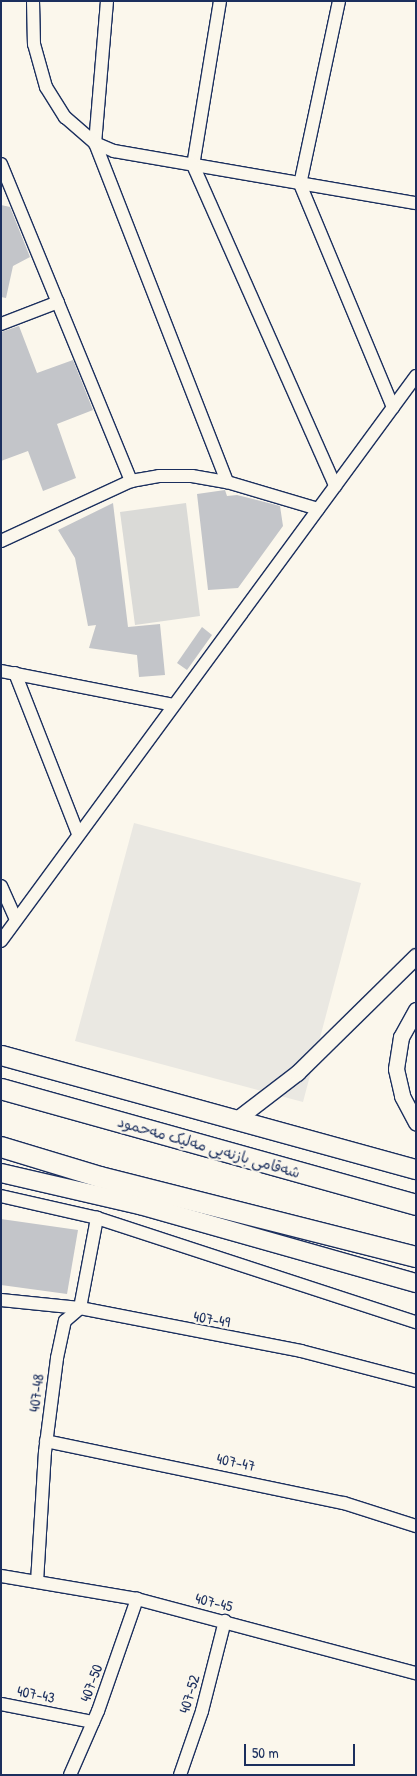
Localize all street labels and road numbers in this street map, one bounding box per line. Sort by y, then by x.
street label: شەقامی بازنەیی مەلیک مەحمود [116,1112,302,1182]
street label: 407-49 [192,1307,232,1331]
street label: 407-48 [25,1373,47,1413]
street label: 407-47 [215,1449,257,1475]
street label: 407-45 [193,1589,235,1615]
street label: 407-50 [76,1662,106,1704]
street label: 407-52 [175,1673,203,1715]
street label: 407-43 [16,1682,56,1706]

